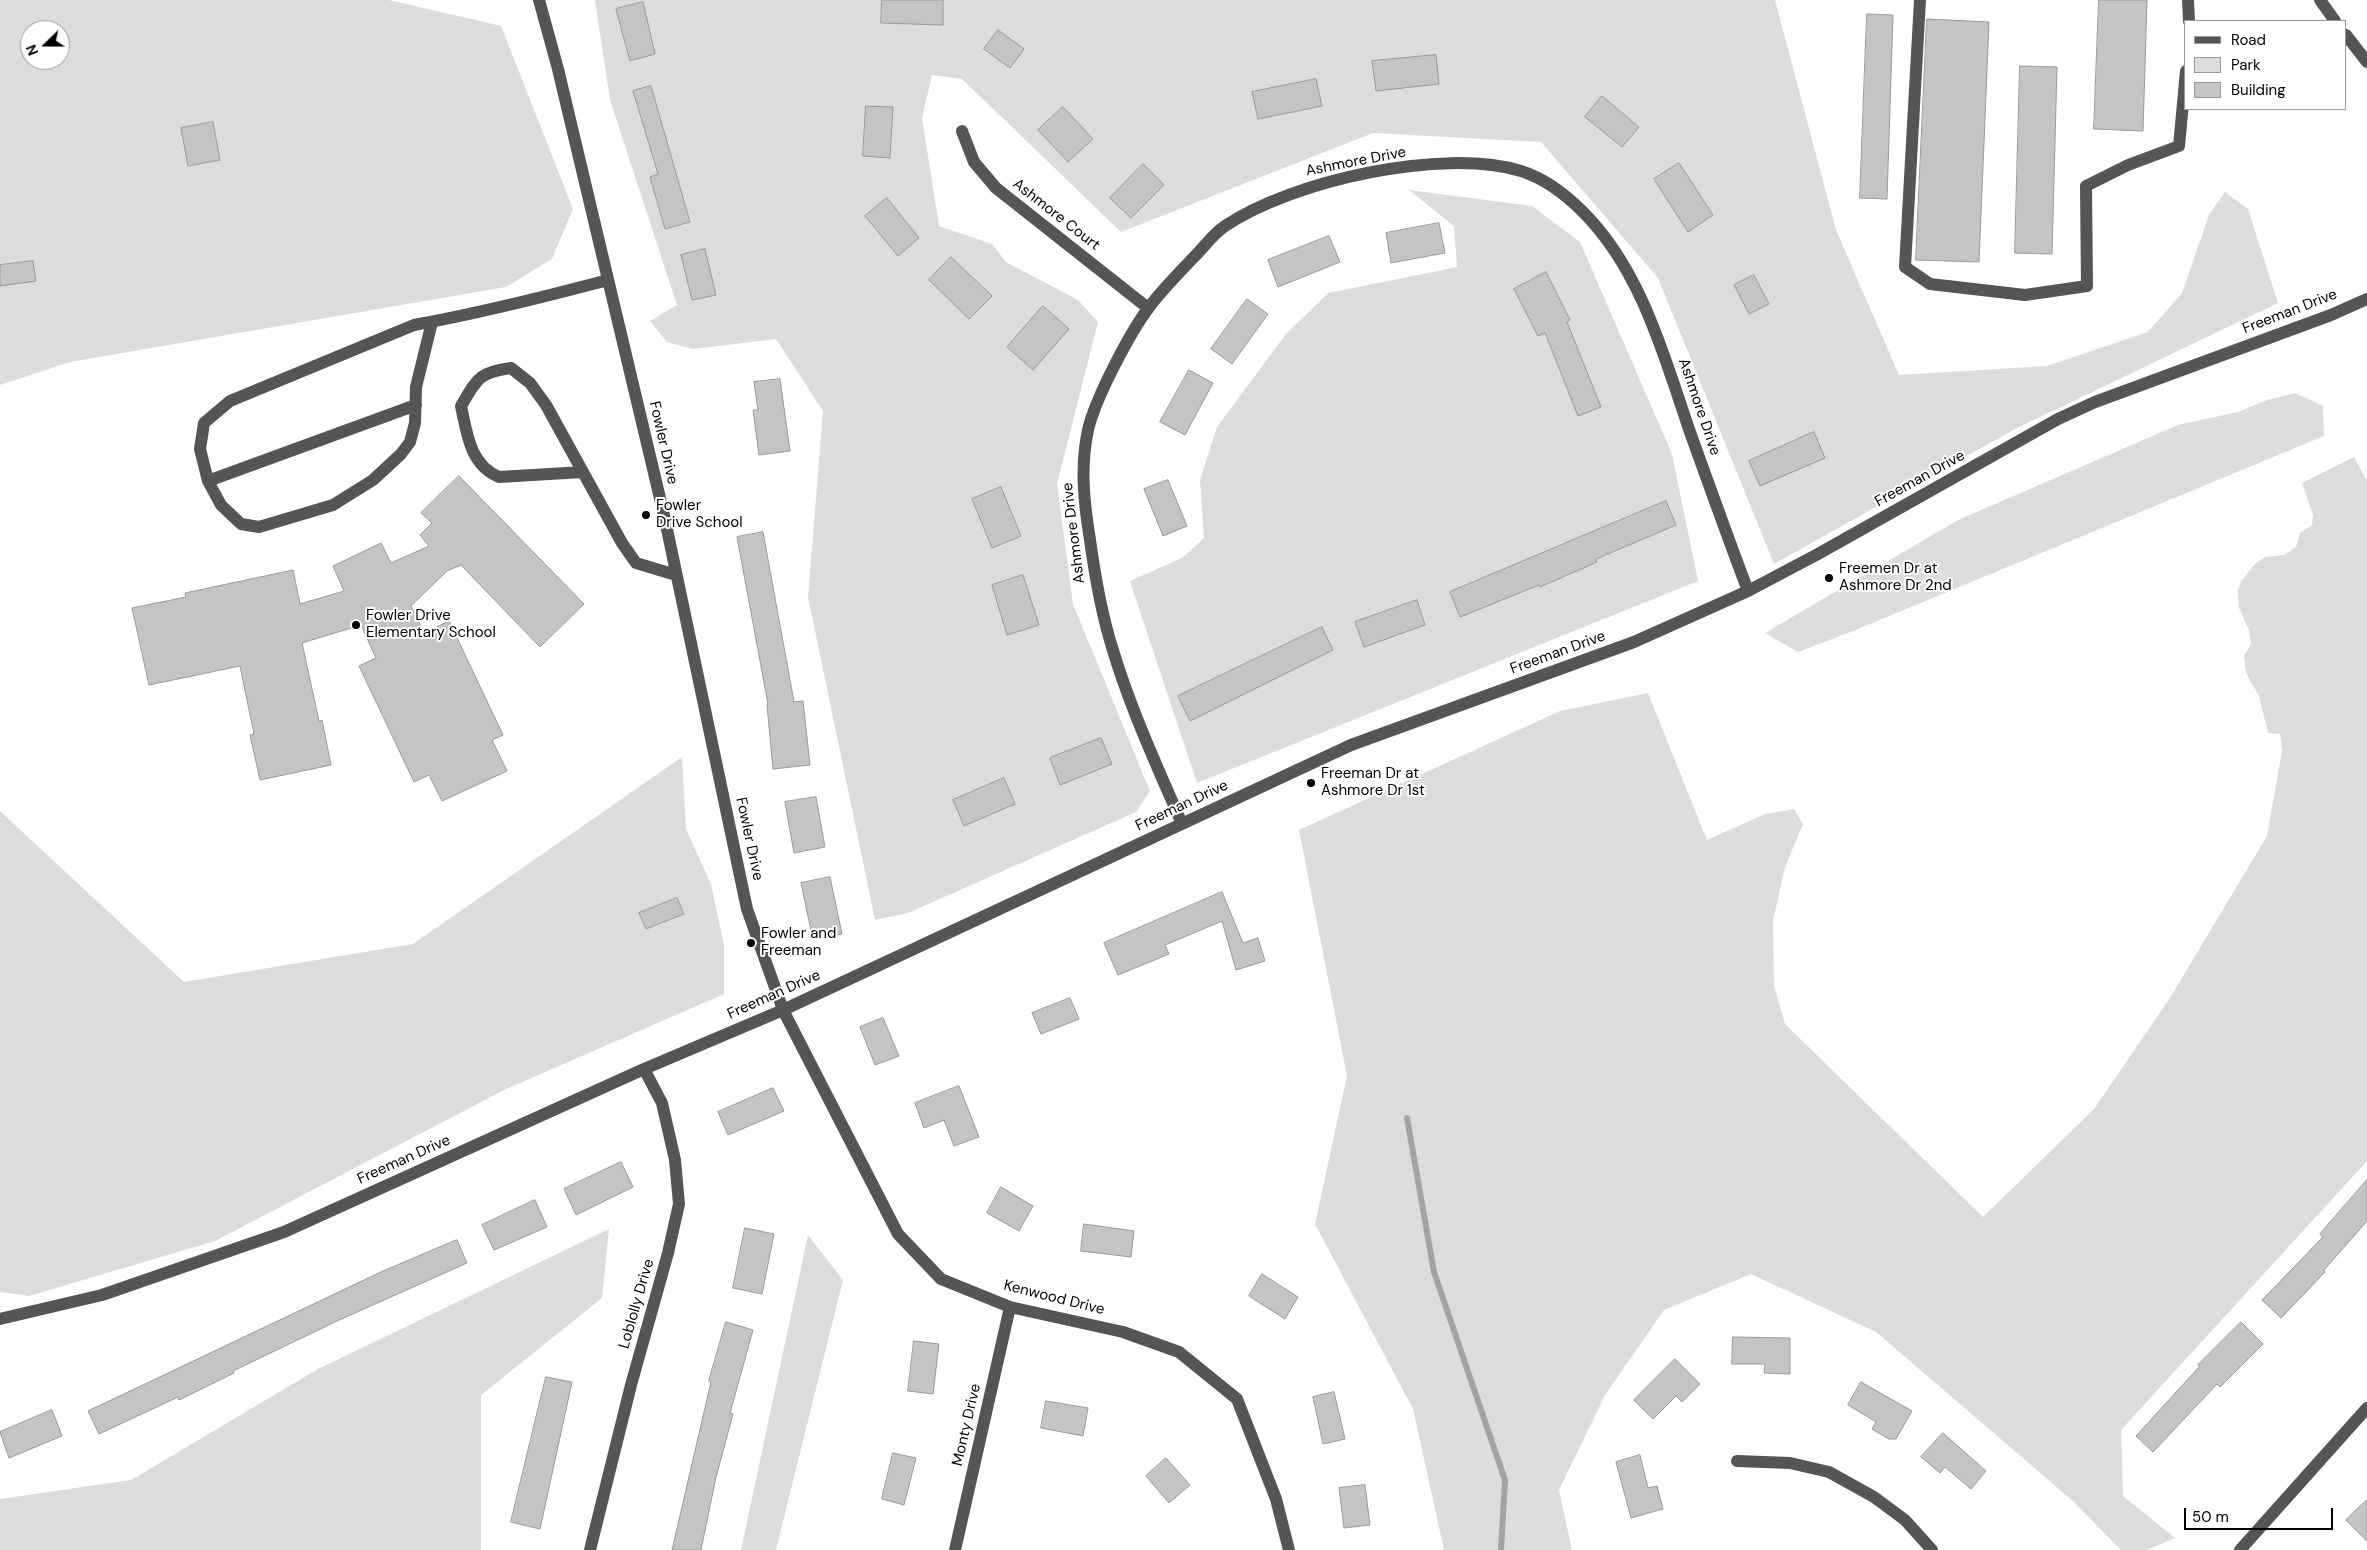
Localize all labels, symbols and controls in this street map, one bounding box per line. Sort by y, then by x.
north arrow [20,20,70,70]
legend [2184,20,2347,110]
text: Road [2231,30,2266,50]
text: N [22,42,42,58]
text: Park [2231,55,2261,75]
text: Building [2231,80,2286,100]
street label: Ashmore Drive [1304,143,1408,181]
street label: Ashmore Court [1009,175,1103,255]
street label: Freeman Drive [2240,286,2340,338]
street label: Ashmore Drive [1674,356,1724,458]
street label: Fowler Drive [645,400,681,486]
street label: Freeman Drive [1872,447,1968,511]
street label: Ashmore Drive [1059,481,1089,585]
place label: Fowler Drive School [656,497,743,532]
marker: Fowler Drive School [640,509,652,521]
place label: Freemen Dr at Ashmore Dr 2nd [1839,560,1952,595]
marker: Freemen Dr at Ashmore Dr 2nd [1823,572,1835,584]
place label: Fowler Drive Elementary School [366,607,496,642]
marker: Fowler Drive Elementary School [350,619,362,631]
street label: Freeman Drive [1508,627,1608,679]
place label: Freeman Dr at Ashmore Dr 1st [1321,765,1425,800]
street label: Freeman Drive [1133,777,1231,835]
marker: Freeman Dr at Ashmore Dr 1st [1305,777,1317,789]
street label: Fowler Drive [731,796,767,882]
place label: Fowler and Freeman [761,925,836,960]
marker: Fowler and Freeman [745,937,757,949]
street label: Freeman Drive [725,966,823,1024]
street label: Freeman Drive [355,1131,453,1189]
street label: Loblolly Drive [616,1257,658,1351]
street label: Kenwood Drive [1002,1277,1106,1319]
street label: Monty Drive [949,1382,985,1468]
scale bar [2187,1498,2336,1530]
text: 50 m [2192,1507,2229,1527]

